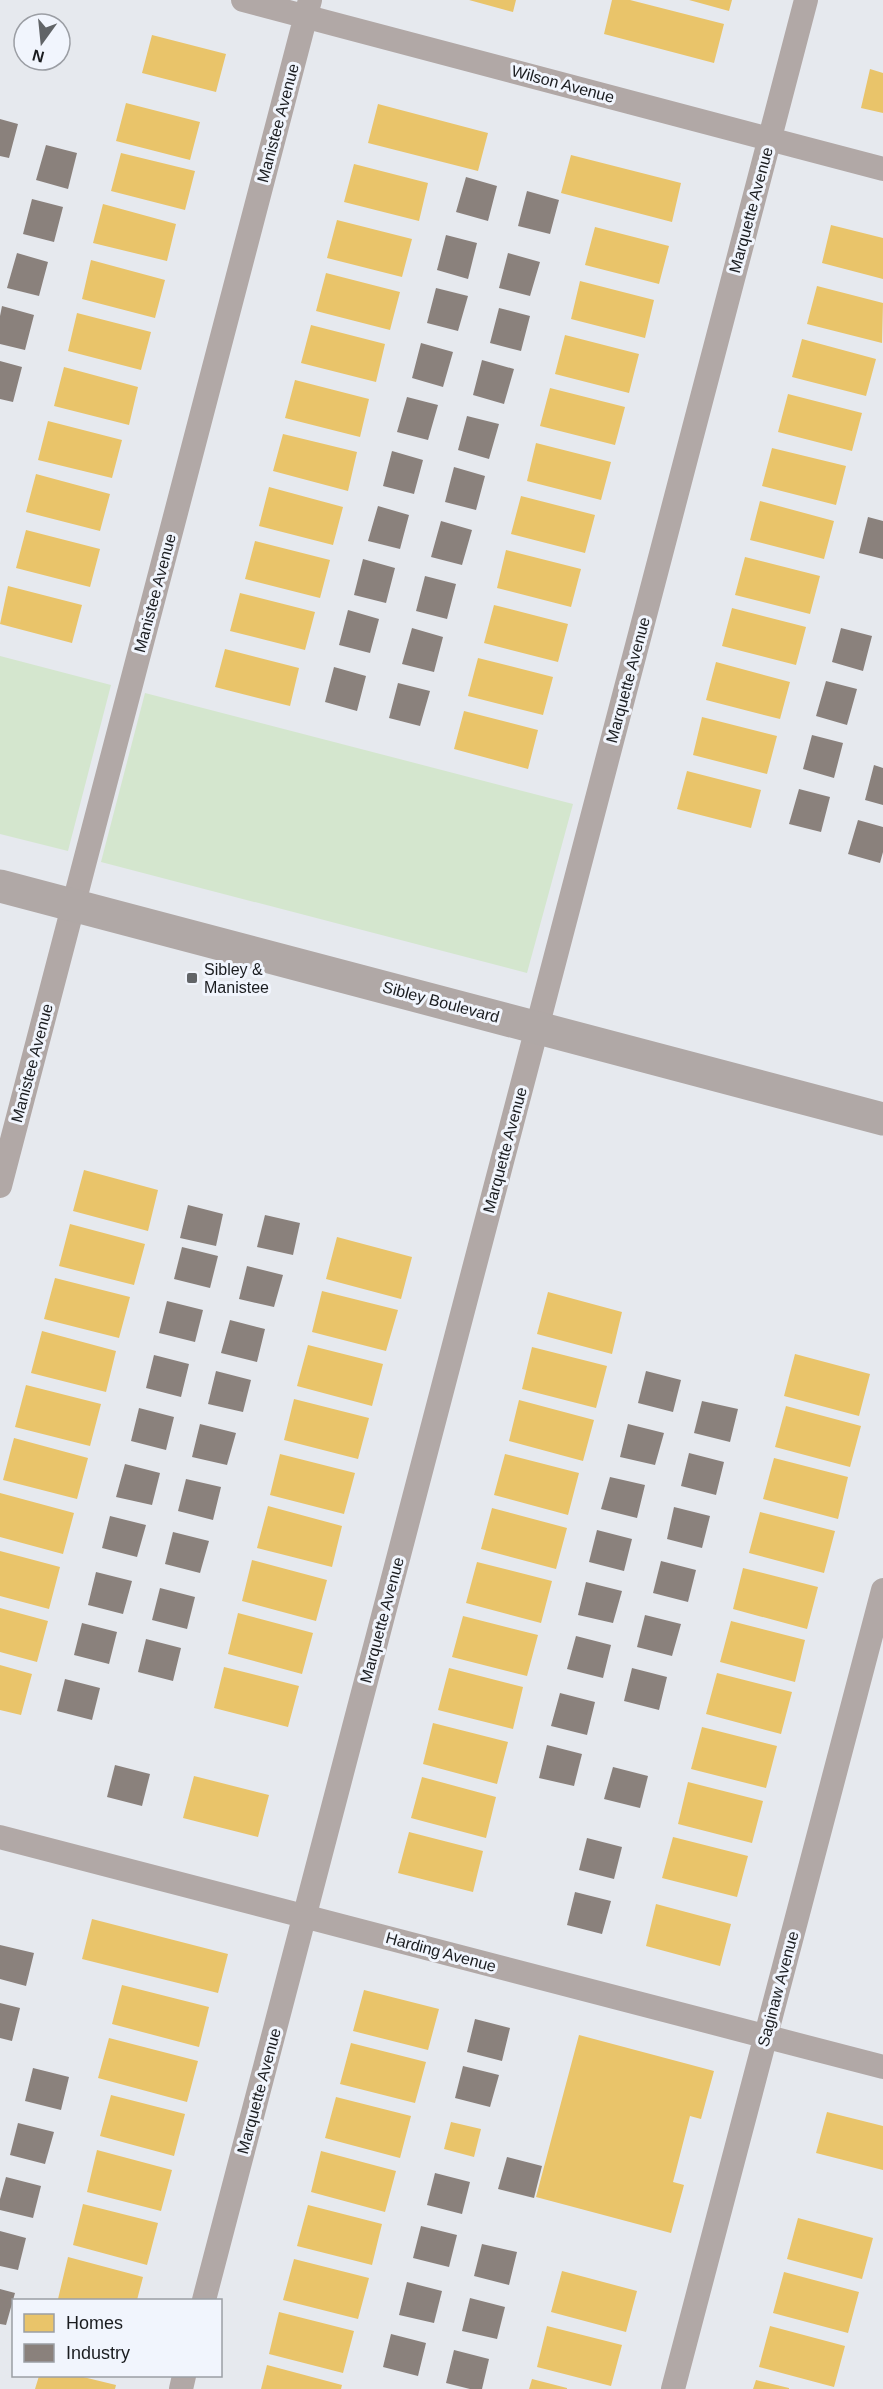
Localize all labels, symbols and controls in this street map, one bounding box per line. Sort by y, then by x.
north arrow [12,12,72,72]
text: N [30,46,46,66]
street label: Manistee Avenue [254,62,302,184]
street label: Wilson Avenue [510,62,616,106]
street label: Marquette Avenue [726,145,776,275]
street label: Manistee Avenue [131,532,179,654]
street label: Marquette Avenue [603,615,653,745]
place label: Sibley & Manistee [204,961,269,996]
marker: Sibley & Manistee [185,971,199,985]
street label: Sibley Boulevard [381,978,501,1026]
street label: Manistee Avenue [8,1002,56,1124]
street label: Marquette Avenue [480,1085,530,1215]
street label: Marquette Avenue [357,1555,407,1685]
street label: Harding Avenue [384,1929,498,1975]
street label: Saginaw Avenue [754,1929,802,2049]
street label: Marquette Avenue [234,2026,284,2156]
legend [12,2299,222,2377]
text: Homes [66,2313,123,2333]
text: Industry [66,2343,130,2363]

